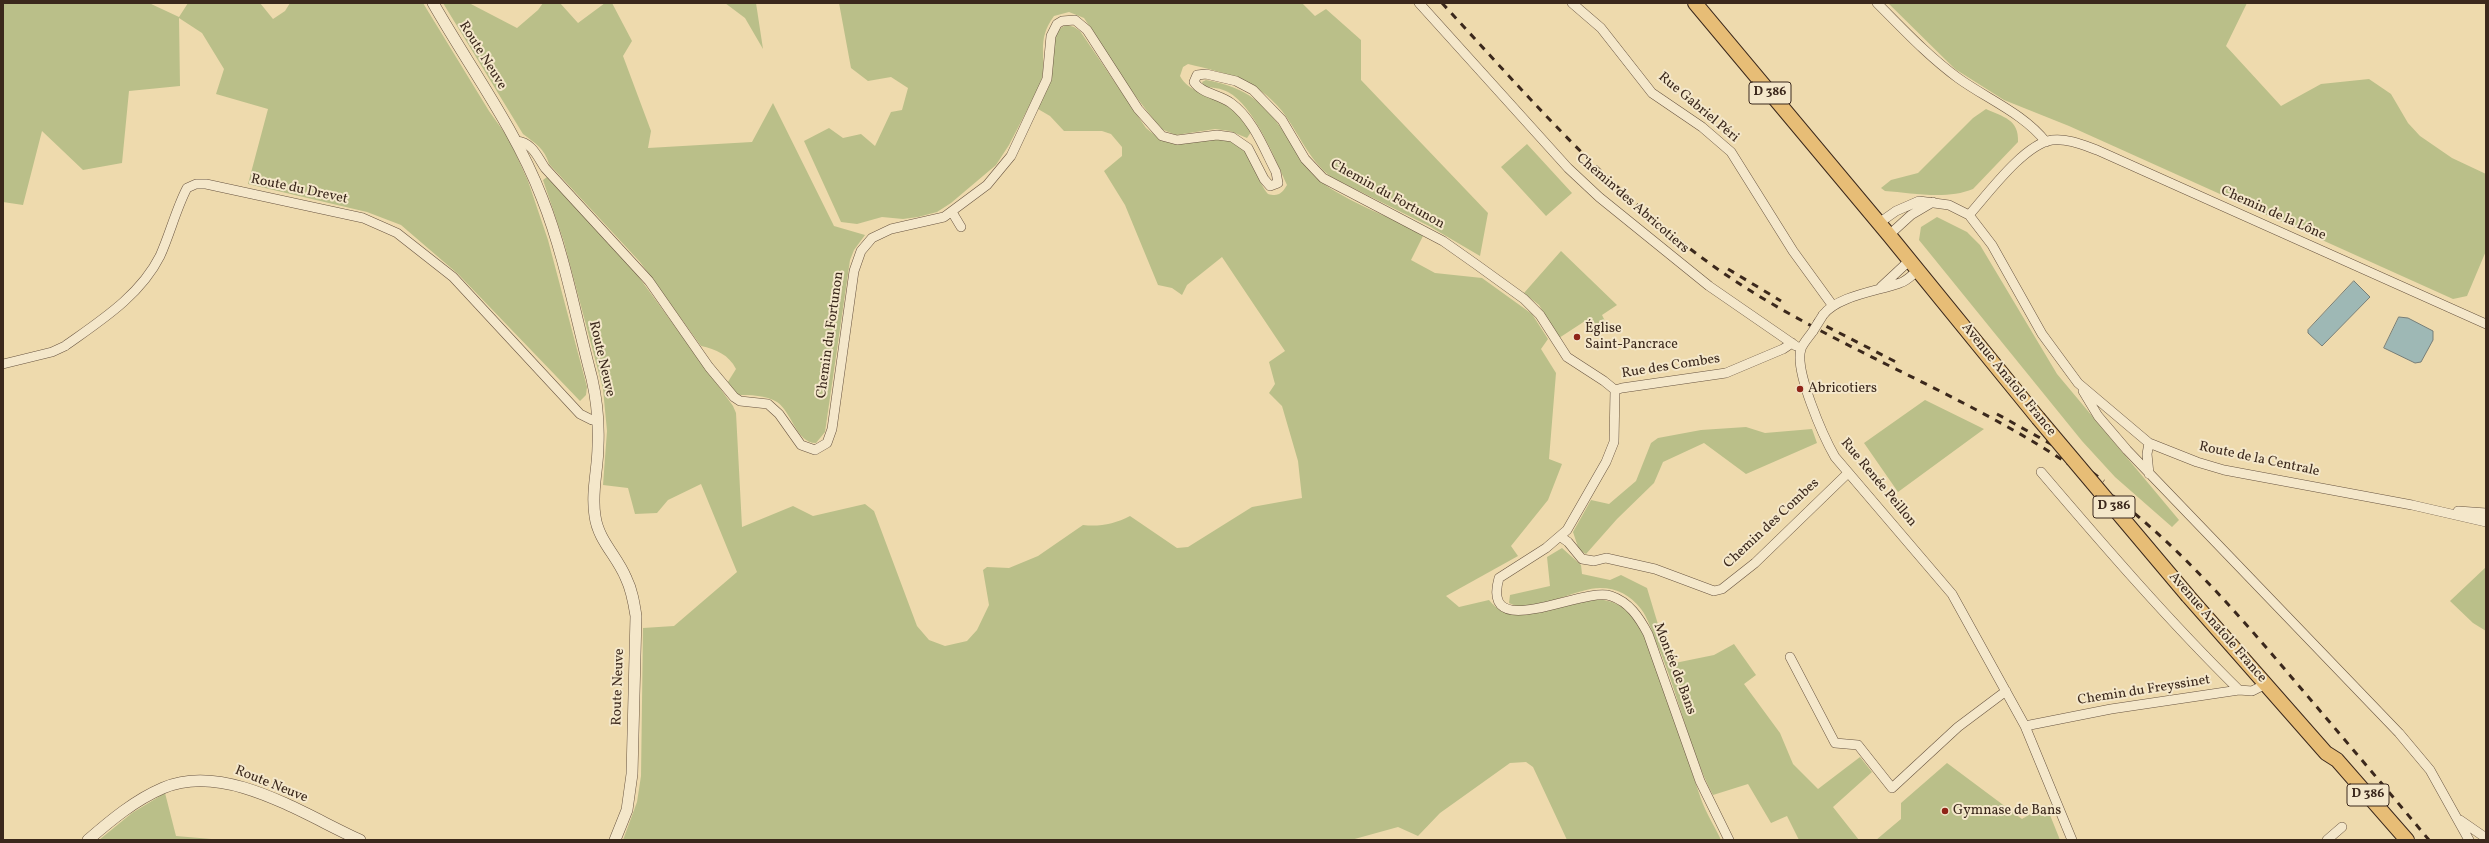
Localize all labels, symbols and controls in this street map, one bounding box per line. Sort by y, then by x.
street label: Route Neuve [454,19,510,93]
street label: Rue Gabriel Péri [1654,69,1742,147]
road number: D 386 [1749,82,1791,104]
street label: Chemin des Abricotiers [1572,150,1692,258]
street label: Chemin du Fortunon [1327,157,1447,233]
street label: Route du Drevet [249,172,349,208]
street label: Chemin de la Lône [2218,183,2328,245]
street label: Chemin du Fortunon [814,270,848,400]
street label: Route Neuve [584,319,618,399]
street label: Avenue Anatole France [1957,320,2059,440]
place label: Église Saint-Pancrace [1585,321,1678,354]
marker: Église Saint-Pancrace [1572,332,1582,342]
street label: Rue des Combes [1621,351,1721,383]
place label: Abricotiers [1808,381,1877,397]
marker: Abricotiers [1795,384,1805,394]
street label: Rue Renée Peillon [1836,435,1920,531]
street label: Route de la Centrale [2197,439,2321,481]
street label: Chemin des Combes [1721,475,1823,573]
road number: D 386 [2093,496,2135,518]
street label: Avenue Anatole France [2164,569,2270,687]
street label: Montée de Bans [1649,621,1699,717]
street label: Route Neuve [609,648,629,726]
street label: Chemin du Freyssinet [2077,672,2211,710]
street label: Route Neuve [232,763,310,807]
road number: D 386 [2347,784,2389,806]
place label: Gymnase de Bans [1953,803,2061,819]
marker: Gymnase de Bans [1940,806,1950,816]

